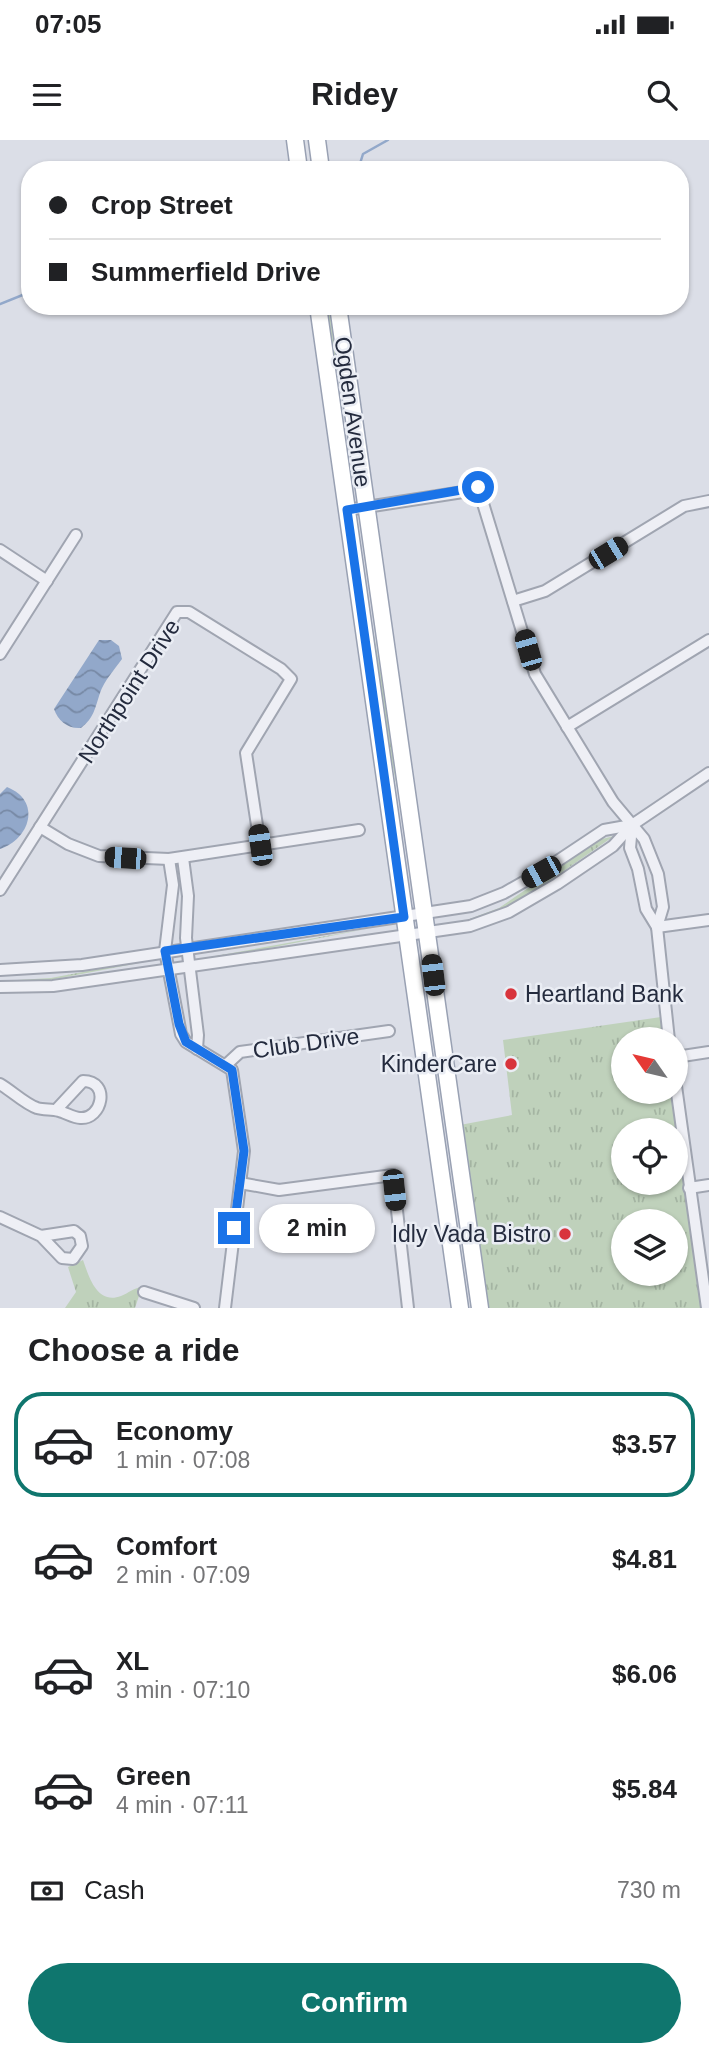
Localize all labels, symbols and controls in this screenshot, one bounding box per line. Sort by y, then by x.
text: 07:05 [35,9,102,39]
icon: menu [28,76,66,114]
text: Ridey [311,76,398,112]
icon: search [643,76,681,114]
text: Crop Street [91,190,233,220]
text: Summerfield Drive [91,257,321,287]
street label: Ogden Avenue [330,335,376,489]
route start [462,471,494,503]
car [585,533,632,573]
street label: Northpoint Drive [73,614,185,768]
car [513,627,544,673]
car [247,823,274,867]
car [104,846,147,870]
car [518,853,565,891]
car [421,953,446,997]
place label: Heartland Bank [525,981,684,1007]
marker: Heartland Bank [503,986,519,1002]
street label: Club Drive [251,1023,361,1063]
north arrow [611,1027,688,1104]
map controls [611,1027,688,1286]
place label: KinderCare [381,1051,497,1077]
marker: KinderCare [503,1056,519,1072]
button: locate [611,1118,688,1195]
car [382,1168,407,1212]
callout: 2 min [258,1204,374,1252]
button: layers [611,1209,688,1286]
route end [218,1212,250,1244]
text: 2 min [287,1215,347,1241]
place label: Idly Vada Bistro [392,1221,551,1247]
marker: Idly Vada Bistro [557,1226,573,1242]
text: Choose a ride [28,1332,240,1368]
icon: car [32,1413,95,1476]
text: Economy [116,1416,233,1446]
text: $3.57 [612,1429,677,1459]
text: 1 min · 07:08 [116,1447,250,1473]
icon: car [32,1528,95,1591]
text: Comfort [116,1531,217,1561]
text: $4.81 [612,1544,677,1574]
text: 2 min · 07:09 [116,1562,250,1588]
icon: car [32,1643,95,1706]
text: XL [116,1646,149,1676]
text: $6.06 [612,1659,677,1689]
text: 3 min · 07:10 [116,1677,250,1703]
icon: car [32,1758,95,1821]
text: Green [116,1761,191,1791]
text: $5.84 [612,1774,677,1804]
text: 4 min · 07:11 [116,1792,249,1818]
icon: cash [28,1872,66,1910]
text: Cash [84,1875,145,1905]
text: 730 m [617,1877,681,1903]
button: Confirm [28,1963,681,2043]

